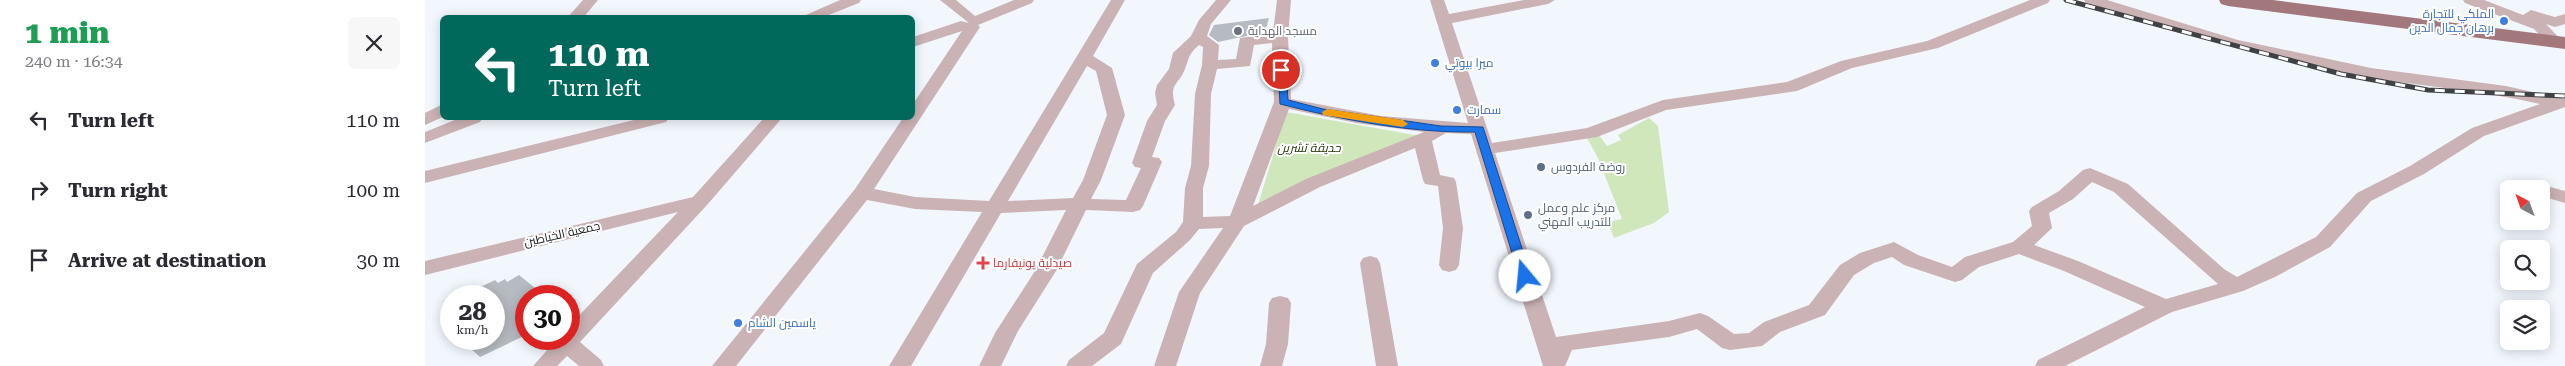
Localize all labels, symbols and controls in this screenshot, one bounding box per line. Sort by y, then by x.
place label: الملكي للتجارة برهان جمال الدين [2409,7,2494,35]
text: 1 min [25,15,109,50]
marker: الملكي للتجارة برهان جمال الدين [2498,15,2510,27]
button: close [348,17,400,69]
place label: مسجد الهداية [1248,24,1317,38]
marker: مسجد الهداية [1232,25,1244,37]
text: 110 m [548,34,649,75]
icon: left [465,35,530,100]
pin [1260,49,1302,91]
text: 240 m · 16:34 [25,52,123,71]
icon: arrive [1267,56,1295,84]
place label: ميرا بيوتي [1445,56,1494,73]
marker: ميرا بيوتي [1429,57,1441,69]
text: Turn left [548,76,641,101]
place label: سمارت [1467,103,1501,117]
marker: سمارت [1451,104,1463,116]
icon: left [25,106,53,134]
text: Turn left [68,109,154,132]
text: 110 m [346,109,400,132]
park label: حديقة تشرين [1277,141,1342,155]
place label: روضة الفردوس [1551,160,1625,174]
marker: روضة الفردوس [1535,161,1547,173]
icon: right [25,176,53,204]
text: Turn right [68,179,168,202]
text: 100 m [346,179,400,202]
north arrow [2500,180,2550,230]
map controls [2500,180,2550,350]
place label: مركز علم وعمل للتدريب المهني [1538,201,1615,232]
marker: مركز علم وعمل للتدريب المهني [1522,209,1534,221]
street label: جمعية الخياطين [523,218,601,250]
button: search [2500,240,2550,290]
icon: arrive [25,246,53,274]
text: Arrive at destination [68,249,266,272]
text: 30 m [357,249,400,272]
position arrow [1498,249,1550,301]
place label: صيدلية يونيفارما [993,256,1072,270]
marker: صيدلية يونيفارما [977,257,989,269]
speed limit sign: 30 [515,285,580,350]
text: 28 [458,297,487,326]
button: layers [2500,300,2550,350]
place label: ياسمين الشام [748,316,816,331]
marker: ياسمين الشام [732,317,744,329]
text: km/h [456,323,489,337]

